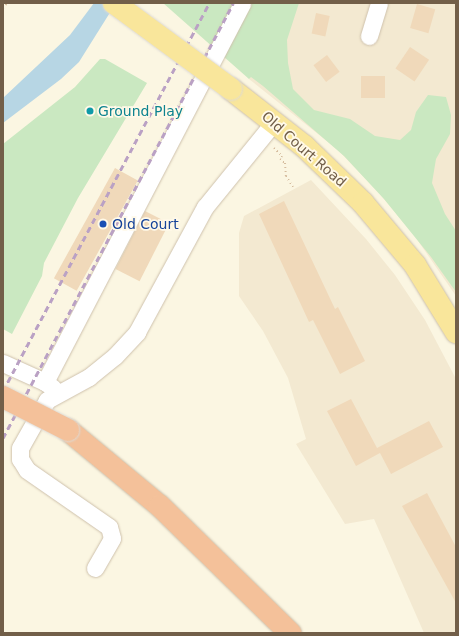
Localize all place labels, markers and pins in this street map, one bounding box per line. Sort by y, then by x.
place label: Ground Play [98,103,183,119]
marker: Ground Play [85,106,95,116]
place label: Old Court [112,216,179,232]
marker: Old Court [97,218,109,230]

